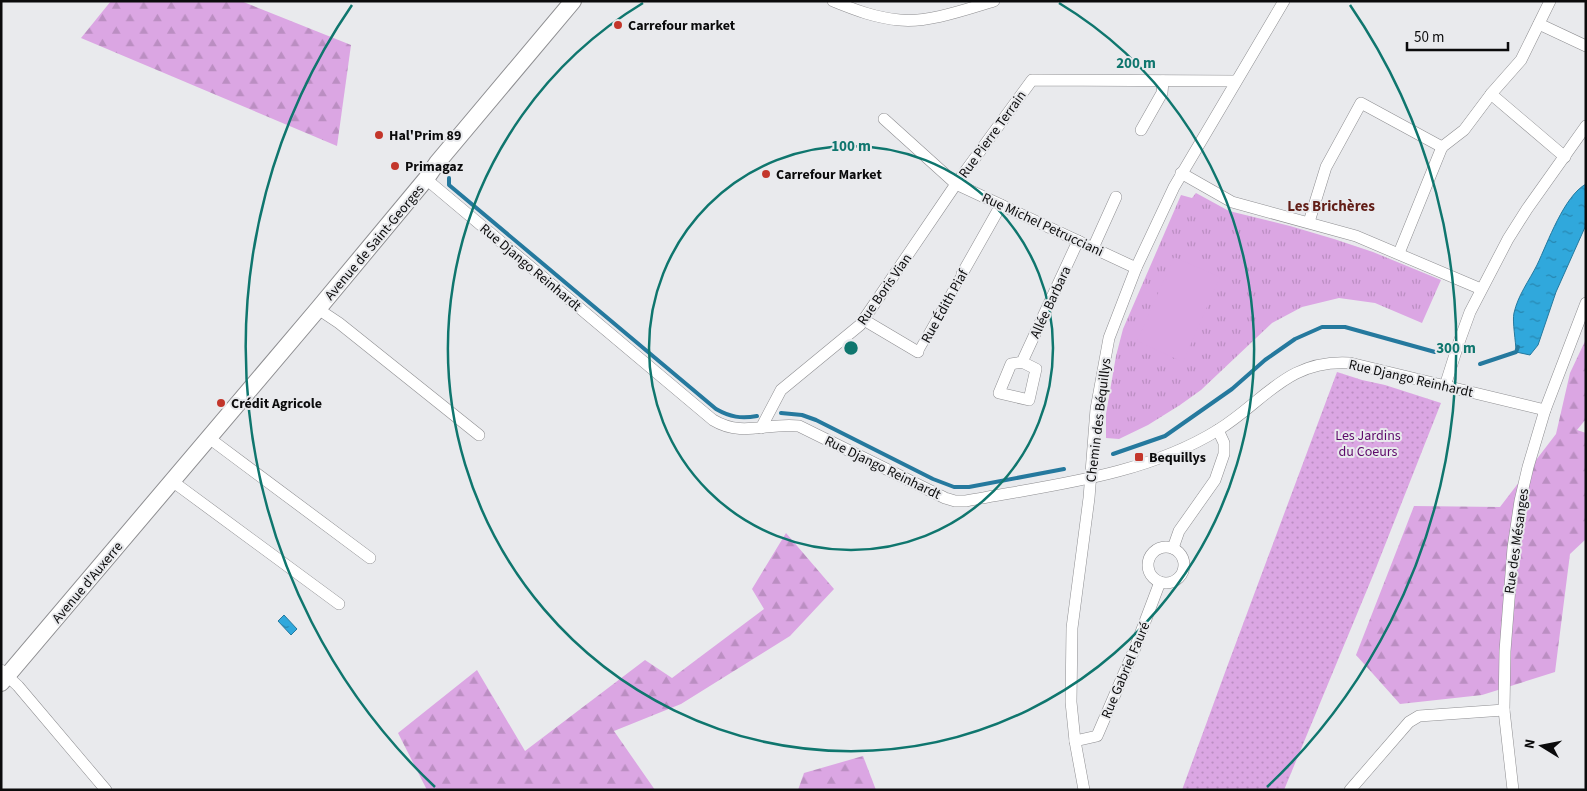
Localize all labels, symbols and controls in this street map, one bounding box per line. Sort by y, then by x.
place label: Carrefour market [628,16,736,36]
marker: Carrefour market [612,19,624,31]
scale bar [1407,20,1508,52]
text: 50 m [1414,27,1444,48]
text: 200 m [1116,53,1156,74]
street label: Rue Pierre Terrain [954,87,1031,183]
place label: Hal'Prim 89 [389,126,461,146]
marker: Hal'Prim 89 [373,129,385,141]
text: 100 m [831,136,871,157]
place label: Primagaz [405,157,464,177]
marker: Primagaz [389,160,401,172]
place label: Carrefour Market [776,165,882,185]
marker: Carrefour Market [760,168,772,180]
street label: Avenue de Saint-Georges [320,180,429,305]
street label: Rue Michel Petrucciani [979,188,1107,262]
district label: Les Brichères [1287,196,1375,217]
street label: Rue Django Reinhardt [475,219,586,316]
street label: Rue Boris Vian [853,250,917,330]
street label: Allée Barbara [1025,263,1076,342]
street label: Rue Édith Piaf [916,265,974,347]
text: 300 m [1436,338,1476,359]
centre of rings [842,339,860,357]
street label: Rue Django Reinhardt [1347,355,1475,403]
street label: Chemin des Béquillys [1081,357,1117,483]
place label: Crédit Agricole [231,394,322,414]
marker: Crédit Agricole [215,397,227,409]
park label: Les Jardins du Coeurs [1335,426,1401,462]
street label: Rue Django Reinhardt [821,431,944,505]
place label: Bequillys [1149,448,1206,468]
marker: Bequillys [1133,451,1145,463]
street label: Rue des Mésanges [1500,487,1534,595]
street label: Avenue d'Auxerre [48,537,128,628]
street label: Rue Gabriel Fauré [1097,619,1155,722]
north arrow [1517,721,1567,771]
text: N [1520,738,1541,750]

